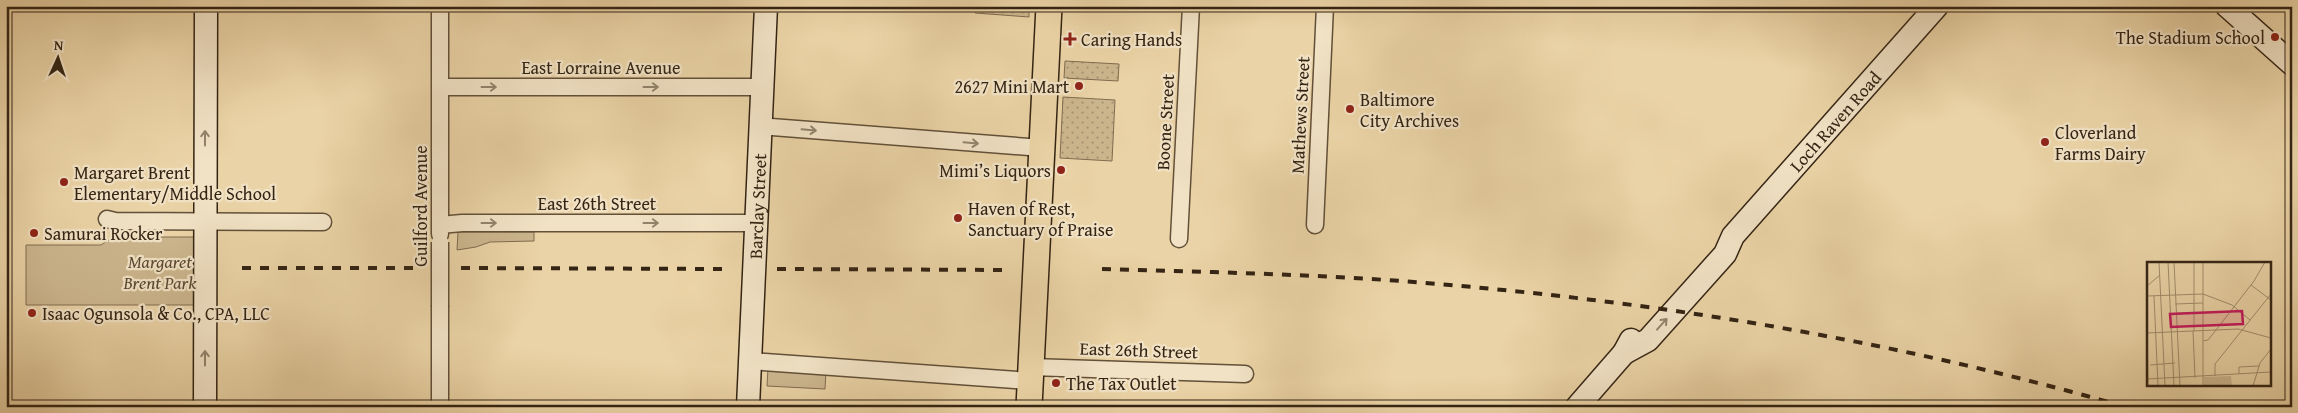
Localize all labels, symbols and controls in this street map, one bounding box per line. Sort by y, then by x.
place label: The Stadium School [2116,24,2265,51]
place label: Caring Hands [1081,26,1182,53]
marker: The Stadium School [2269,31,2281,43]
north arrow [32,32,82,82]
marker: Caring Hands [1063,32,1077,46]
text: N [53,35,65,55]
street label: East Lorraine Avenue [521,54,681,81]
street label: Mathews Street [1283,55,1317,174]
street label: Loch Raven Road [1783,64,1887,178]
street label: Boone Street [1149,72,1181,171]
place label: 2627 Mini Mart [954,73,1070,100]
marker: 2627 Mini Mart [1073,80,1085,92]
one-way arrow [480,82,497,92]
one-way arrow [643,82,659,92]
place label: Baltimore City Archives [1360,86,1459,134]
marker: Baltimore City Archives [1344,103,1356,115]
place label: Cloverland Farms Dairy [2055,119,2146,167]
one-way arrow [800,125,816,134]
one-way arrow [200,130,210,146]
marker: Cloverland Farms Dairy [2039,136,2051,148]
one-way arrow [962,138,978,147]
street label: Guilford Avenue [407,145,434,267]
street label: Barclay Street [741,152,773,260]
place label: Mimi’s Liquors [939,157,1051,184]
place label: Margaret Brent Elementary/Middle School [74,159,276,207]
marker: Mimi’s Liquors [1055,164,1067,176]
marker: Margaret Brent Elementary/Middle School [58,176,70,188]
street label: East 26th Street [538,190,657,217]
place label: Haven of Rest, Sanctuary of Praise [968,195,1113,243]
marker: Haven of Rest, Sanctuary of Praise [952,212,964,224]
one-way arrow [480,218,496,228]
one-way arrow [642,218,659,228]
place label: Samurai Rocker [44,220,163,247]
marker: Samurai Rocker [28,227,40,239]
park label: Margaret Brent Park [122,248,197,296]
inset map [2147,262,2270,386]
place label: Isaac Ogunsola & Co., CPA, LLC [42,300,270,327]
marker: Isaac Ogunsola & Co., CPA, LLC [26,307,38,319]
one-way arrow [1657,318,1668,331]
street label: East 26th Street [1079,334,1199,366]
one-way arrow [200,350,210,366]
place label: The Tax Outlet [1066,370,1177,397]
marker: The Tax Outlet [1050,377,1062,389]

